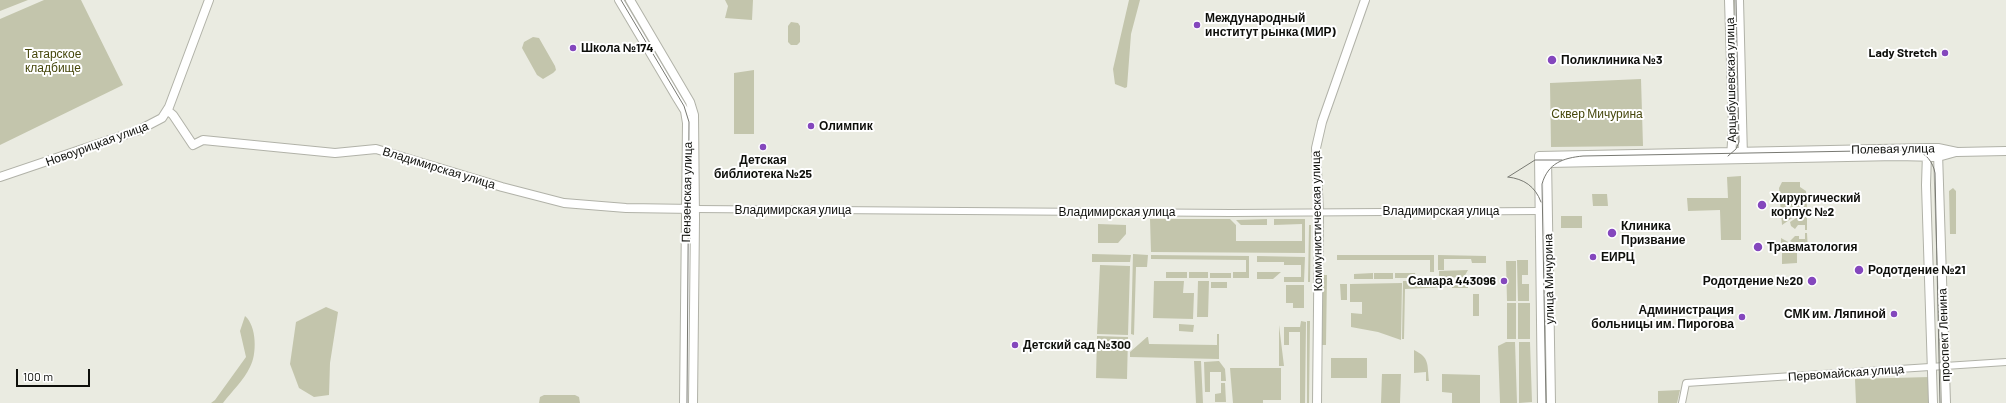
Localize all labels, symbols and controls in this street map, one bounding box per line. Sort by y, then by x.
place label: Международный институт рынка (МИР) [1205,11,1336,39]
street label: Арцыбушевская улица [1723,17,1739,143]
marker: Международный институт рынка (МИР) [1192,20,1202,30]
place label: Школа №174 [581,41,653,55]
marker: Школа №174 [568,43,578,53]
place label: Lady Stretch [1869,46,1937,60]
park label: Татарское кладбище [25,47,81,75]
marker: Lady Stretch [1940,48,1950,58]
place label: Поликлиника №3 [1561,53,1662,67]
marker: Поликлиника №3 [1546,54,1558,66]
park label: Сквер Мичурина [1551,107,1643,121]
street label: Новоурицкая улица [44,119,150,169]
place label: Олимпик [819,119,873,133]
marker: Олимпик [806,121,816,131]
street label: Полевая улица [1851,141,1935,157]
street label: Пензенская улица [679,142,695,242]
marker: Детская библиотека №25 [758,142,768,152]
street label: Владимирская улица [381,144,497,192]
street label: Коммунистическая улица [1309,150,1325,292]
place label: Детская библиотека №25 [714,153,812,181]
place label: Хирургический корпус №2 [1771,191,1861,219]
marker: Хирургический корпус №2 [1756,199,1768,211]
street label: Владимирская улица [734,203,852,217]
street label: Владимирская улица [1382,204,1500,218]
street label: Владимирская улица [1058,205,1176,219]
place label: Клиника Призвание [1621,219,1685,247]
marker: Клиника Призвание [1606,227,1618,239]
street label: улица Мичурина [1541,233,1557,325]
place label: Травматология [1767,240,1857,254]
marker: Травматология [1752,241,1764,253]
place label: ЕИРЦ [1601,250,1634,264]
marker: ЕИРЦ [1588,252,1598,262]
place label: Родотдение №21 [1868,263,1966,277]
marker: Родотдение №21 [1853,264,1865,276]
place label: Самара 443096 [1408,274,1496,288]
place label: Родотдение №20 [1703,274,1803,288]
marker: Родотдение №20 [1806,275,1818,287]
marker: Самара 443096 [1499,276,1509,286]
street label: проспект Ленина [1935,288,1953,382]
place label: Администрация больницы им. Пирогова [1591,303,1734,331]
place label: СМК им. Ляпиной [1784,307,1886,321]
marker: СМК им. Ляпиной [1889,309,1899,319]
marker: Администрация больницы им. Пирогова [1737,312,1747,322]
place label: Детский сад №300 [1023,338,1131,352]
marker: Детский сад №300 [1010,340,1020,350]
scale bar [18,361,92,387]
street label: Первомайская улица [1787,362,1905,384]
text: 100 m [23,369,53,383]

